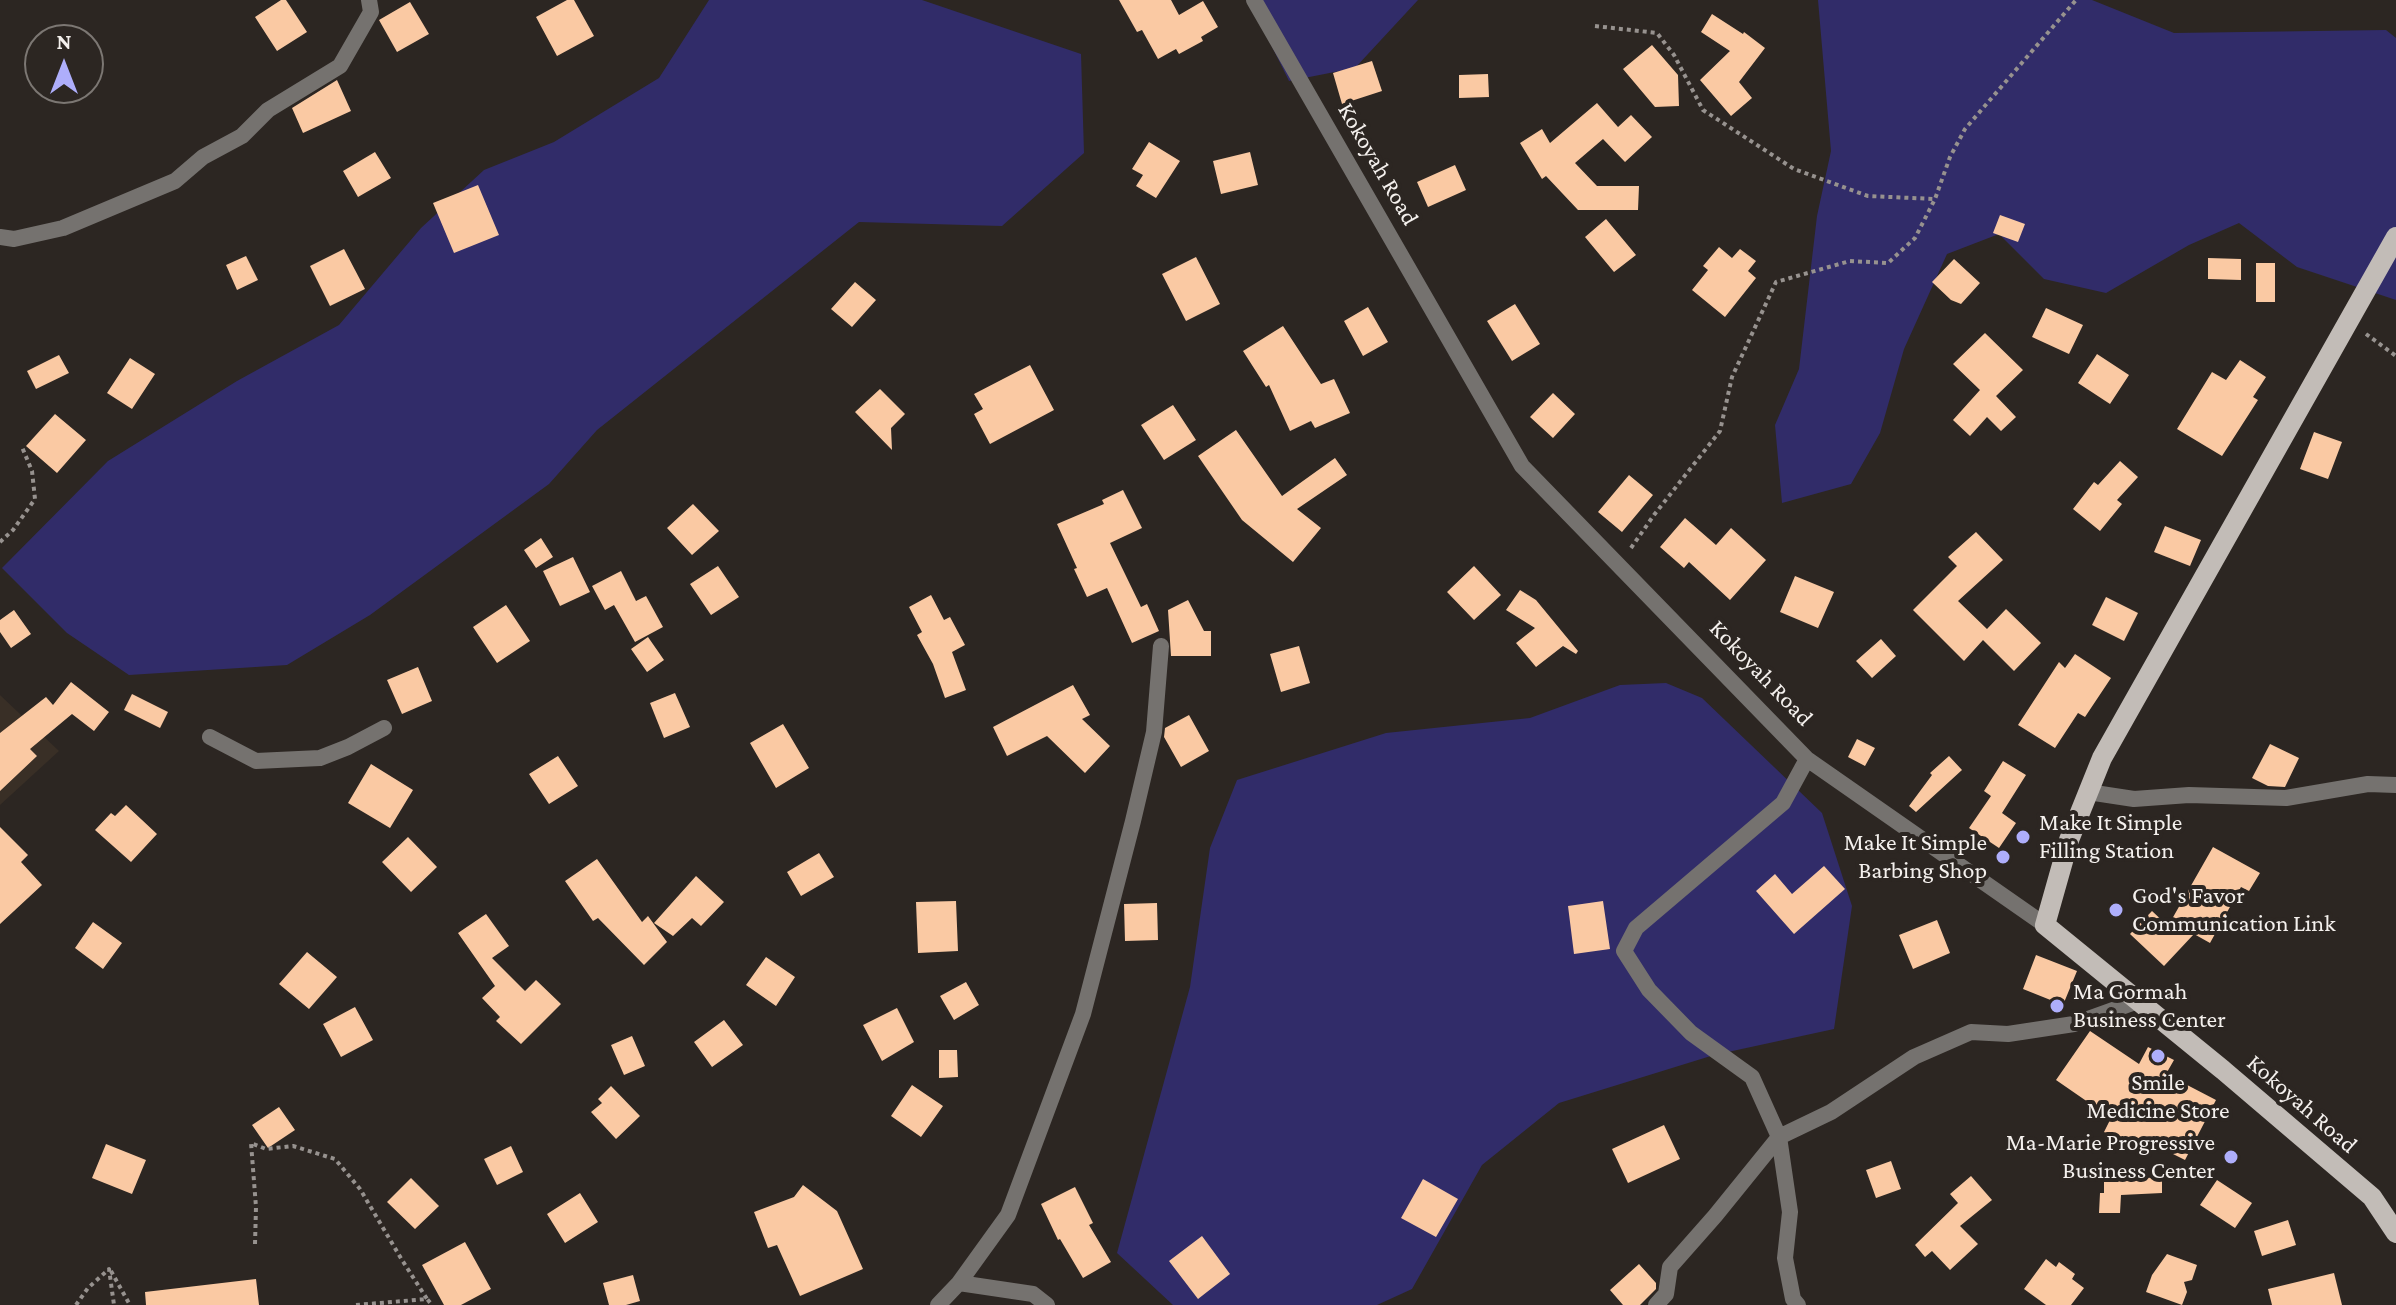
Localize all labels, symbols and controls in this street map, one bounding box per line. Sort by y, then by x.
north arrow [24,24,104,104]
text: N [57,29,72,54]
street label: Kokoyah Road [1331,98,1425,230]
street label: Kokoyah Road [1703,614,1819,732]
place label: Make It Simple Filling Station [2039,809,2182,865]
marker: Make It Simple Filling Station [2014,828,2032,846]
place label: Make It Simple Barbing Shop [1844,829,1987,885]
marker: Make It Simple Barbing Shop [1994,848,2012,866]
place label: God's Favor Communication Link [2132,882,2336,938]
marker: God's Favor Communication Link [2107,901,2125,919]
place label: Ma Gormah Business Center [2073,978,2226,1034]
marker: Ma Gormah Business Center [2048,997,2066,1015]
marker: Smile Medicine Store [2149,1047,2167,1065]
street label: Kokoyah Road [2241,1048,2363,1160]
place label: Smile Medicine Store [2086,1069,2230,1125]
place label: Ma-Marie Progressive Business Center [2006,1129,2215,1185]
marker: Ma-Marie Progressive Business Center [2222,1148,2240,1166]

